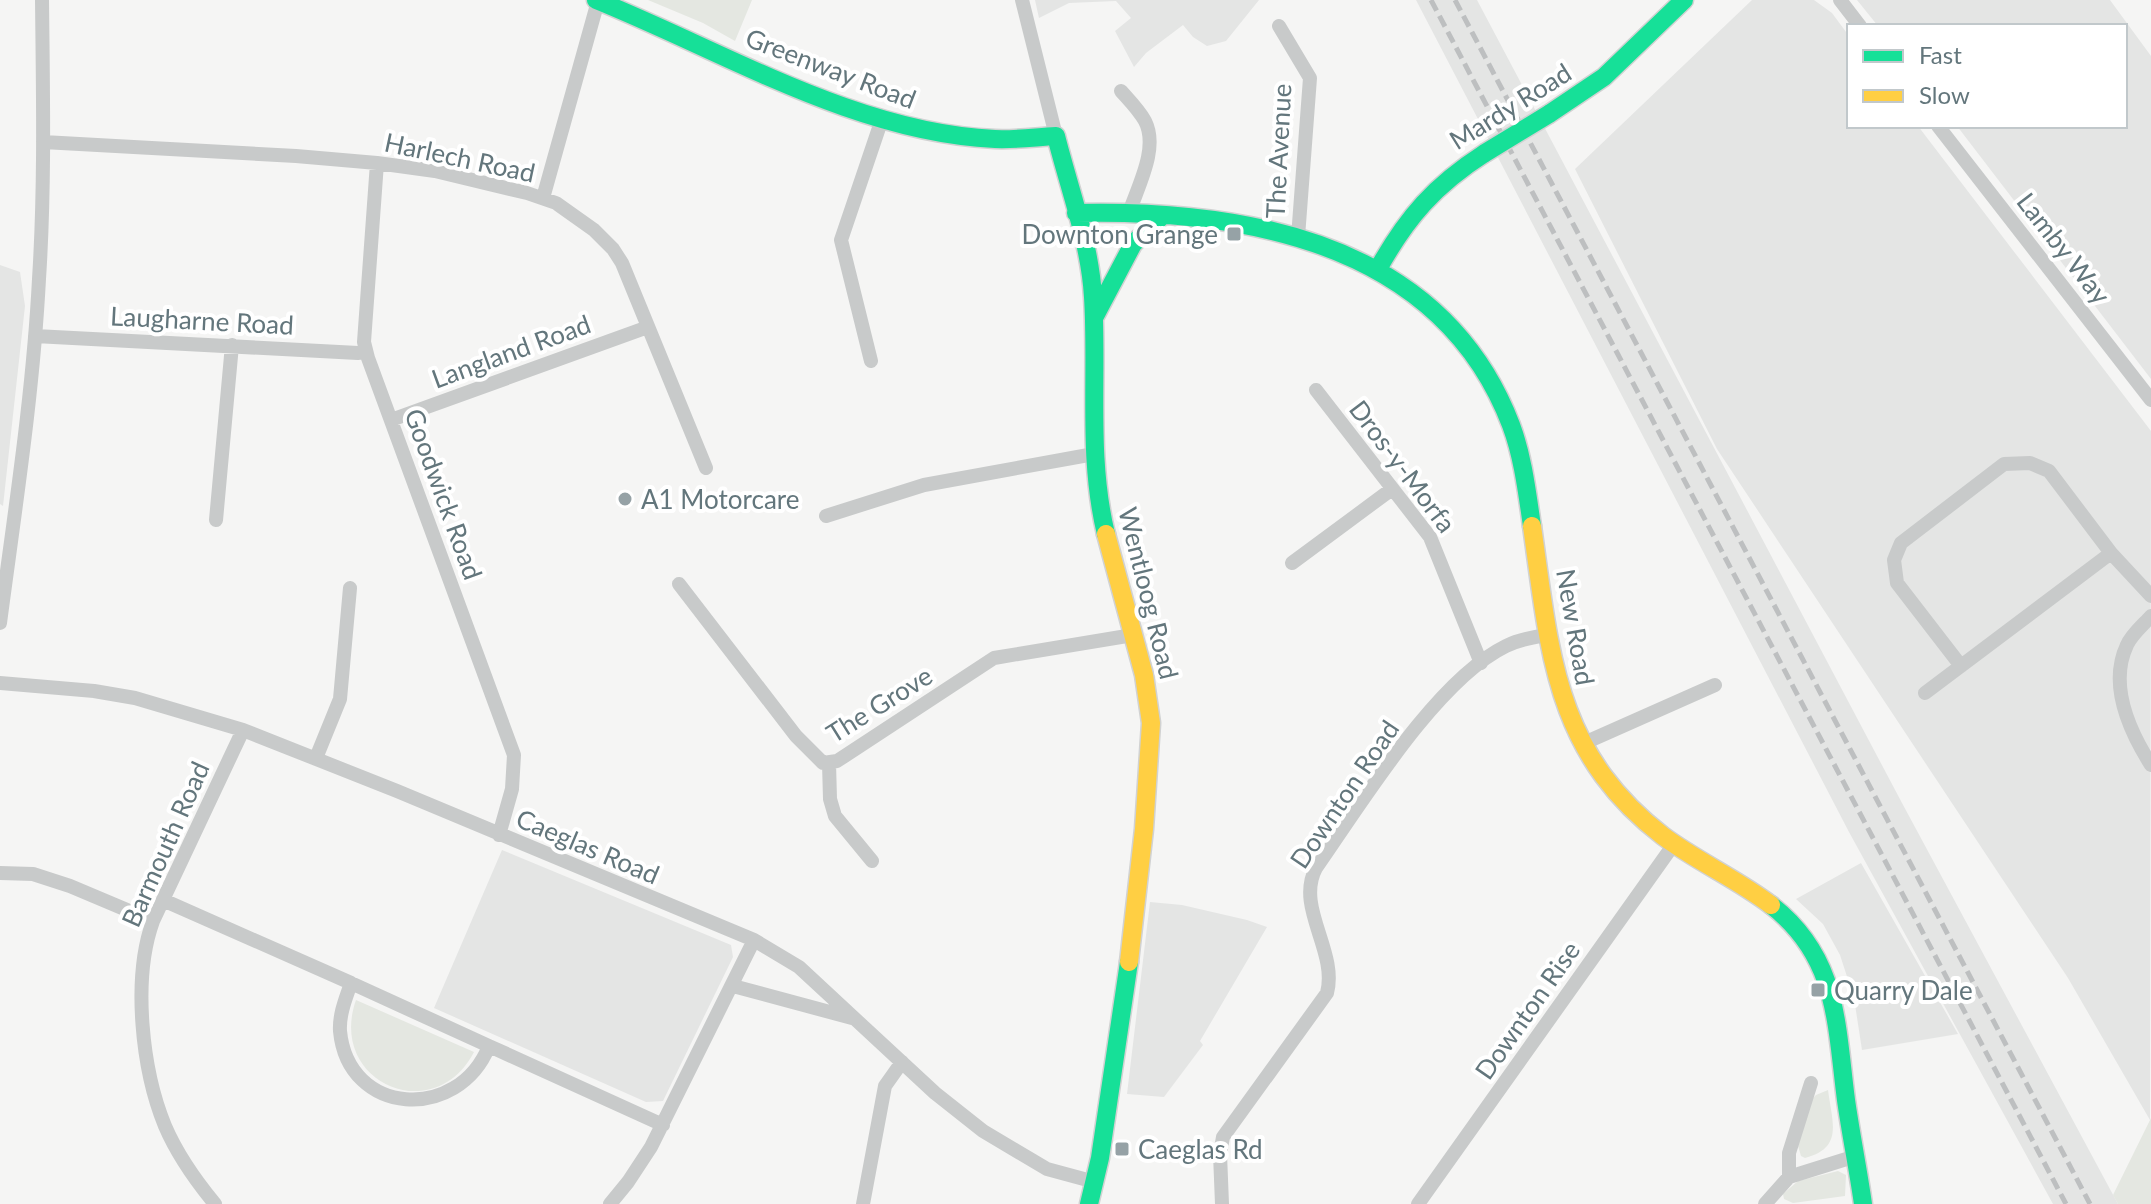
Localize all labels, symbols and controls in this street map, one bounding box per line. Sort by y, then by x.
street label: Greenway Road [741,21,921,115]
legend [1847,24,2127,128]
text: Fast [1919,40,1962,69]
street label: Mardy Road [1443,56,1577,156]
text: Slow [1919,80,1970,109]
street label: The Avenue [1258,83,1298,219]
street label: Harlech Road [382,125,538,189]
street label: Lamby Way [2011,186,2118,310]
place label: Downton Grange [1021,218,1218,250]
marker: Downton Grange [1225,225,1243,243]
street label: Laugharne Road [109,299,295,341]
street label: Langland Road [427,307,595,395]
street label: Dros-y-Morfa [1343,394,1463,538]
street label: Goodwick Road [398,404,490,584]
place label: A1 Motorcare [641,483,800,515]
marker: A1 Motorcare [616,490,634,508]
street label: Wentloog Road [1112,504,1186,682]
street label: New Road [1550,566,1602,688]
street label: The Grove [820,659,938,749]
street label: Downton Road [1283,714,1405,874]
street label: Barmouth Road [114,756,216,932]
street label: Caeglas Road [512,802,664,890]
street label: Downton Rise [1468,935,1586,1085]
place label: Quarry Dale [1834,974,1973,1006]
marker: Quarry Dale [1809,981,1827,999]
place label: Caeglas Rd [1138,1133,1263,1165]
marker: Caeglas Rd [1113,1140,1131,1158]

